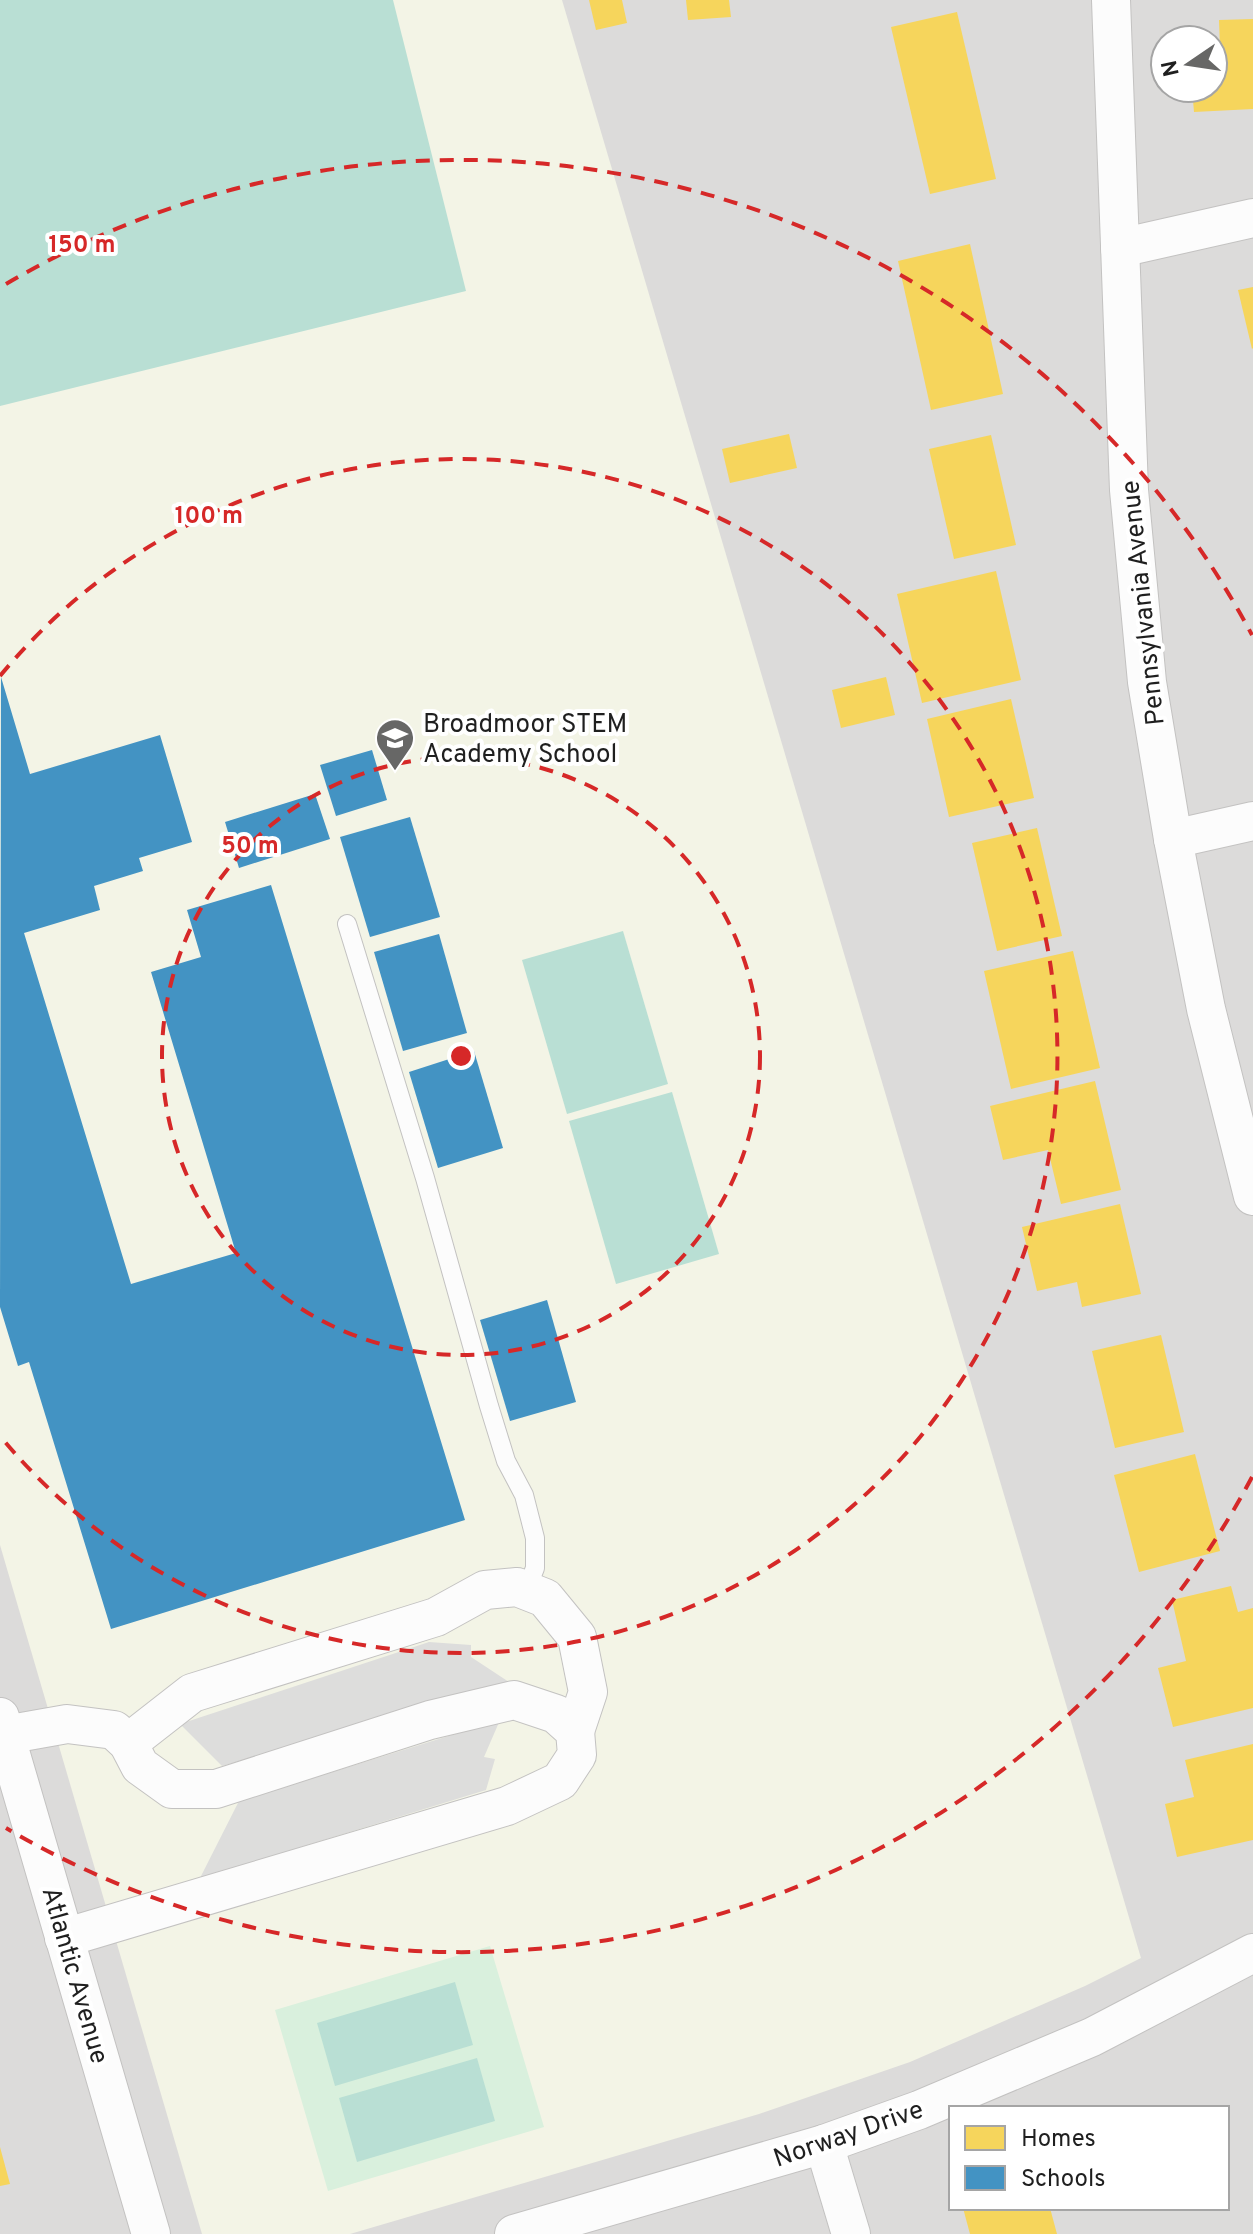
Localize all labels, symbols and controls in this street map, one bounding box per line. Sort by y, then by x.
north arrow [1149,24,1229,104]
text: N [1157,57,1187,79]
text: 150 m [48,231,116,261]
street label: Pennsylvania Avenue [1115,479,1174,727]
text: 100 m [175,502,243,532]
place label: Broadmoor STEM Academy School [423,709,627,772]
school or university icon: Broadmoor STEM Academy School [374,717,416,772]
text: 50 m [221,832,279,862]
centre of rings [447,1042,475,1070]
street label: Atlantic Avenue [33,1883,115,2068]
street label: Norway Drive [769,2094,928,2176]
legend [949,2106,1229,2210]
text: Homes [1021,2125,1096,2155]
text: Schools [1021,2165,1106,2195]

